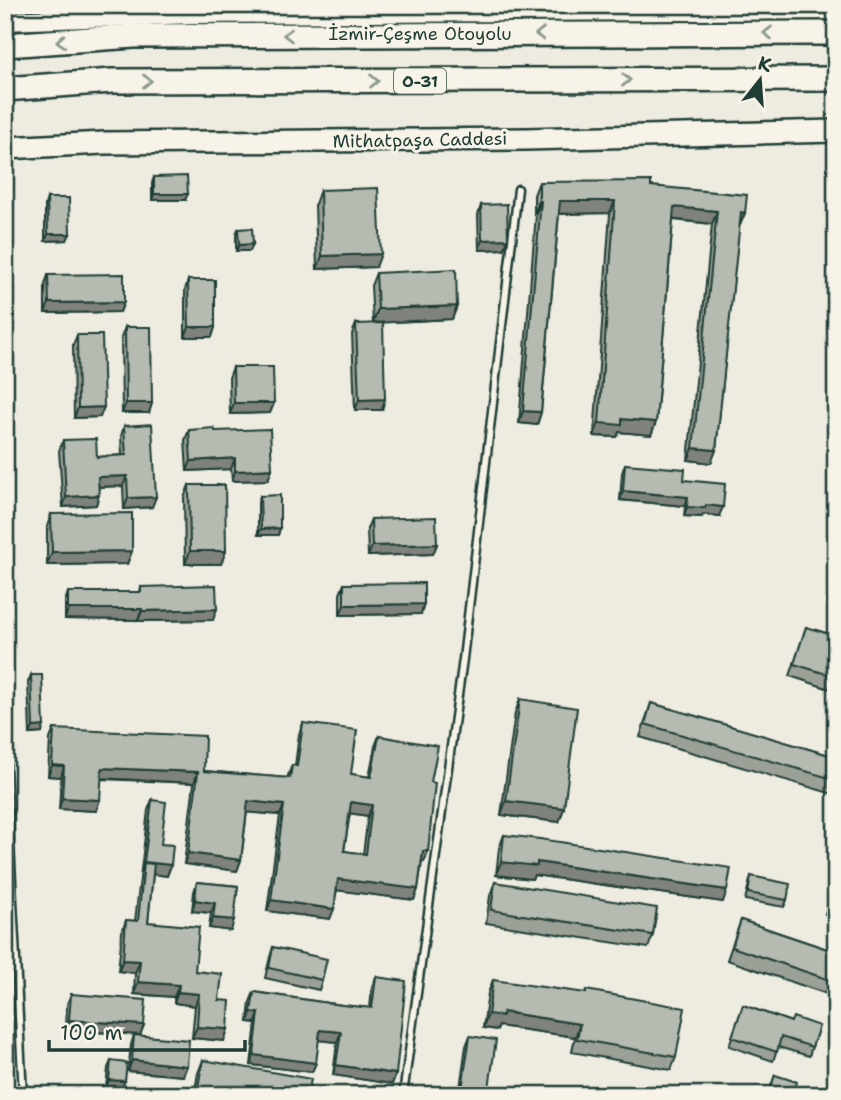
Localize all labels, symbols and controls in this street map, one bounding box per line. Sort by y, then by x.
street label: İzmir-Çeşme Otoyolu [328,22,512,46]
one-way arrow [762,25,772,41]
one-way arrow [534,26,545,42]
one-way arrow [282,27,293,43]
one-way arrow [55,33,66,48]
north arrow [726,46,796,116]
text: K [755,50,775,78]
road number: O-31 [394,68,446,94]
one-way arrow [621,72,632,88]
one-way arrow [142,73,152,89]
one-way arrow [369,73,380,89]
street label: Mithatpaşa Caddesi [332,126,508,154]
scale bar [49,1009,245,1053]
text: 100 m [60,1019,123,1047]

